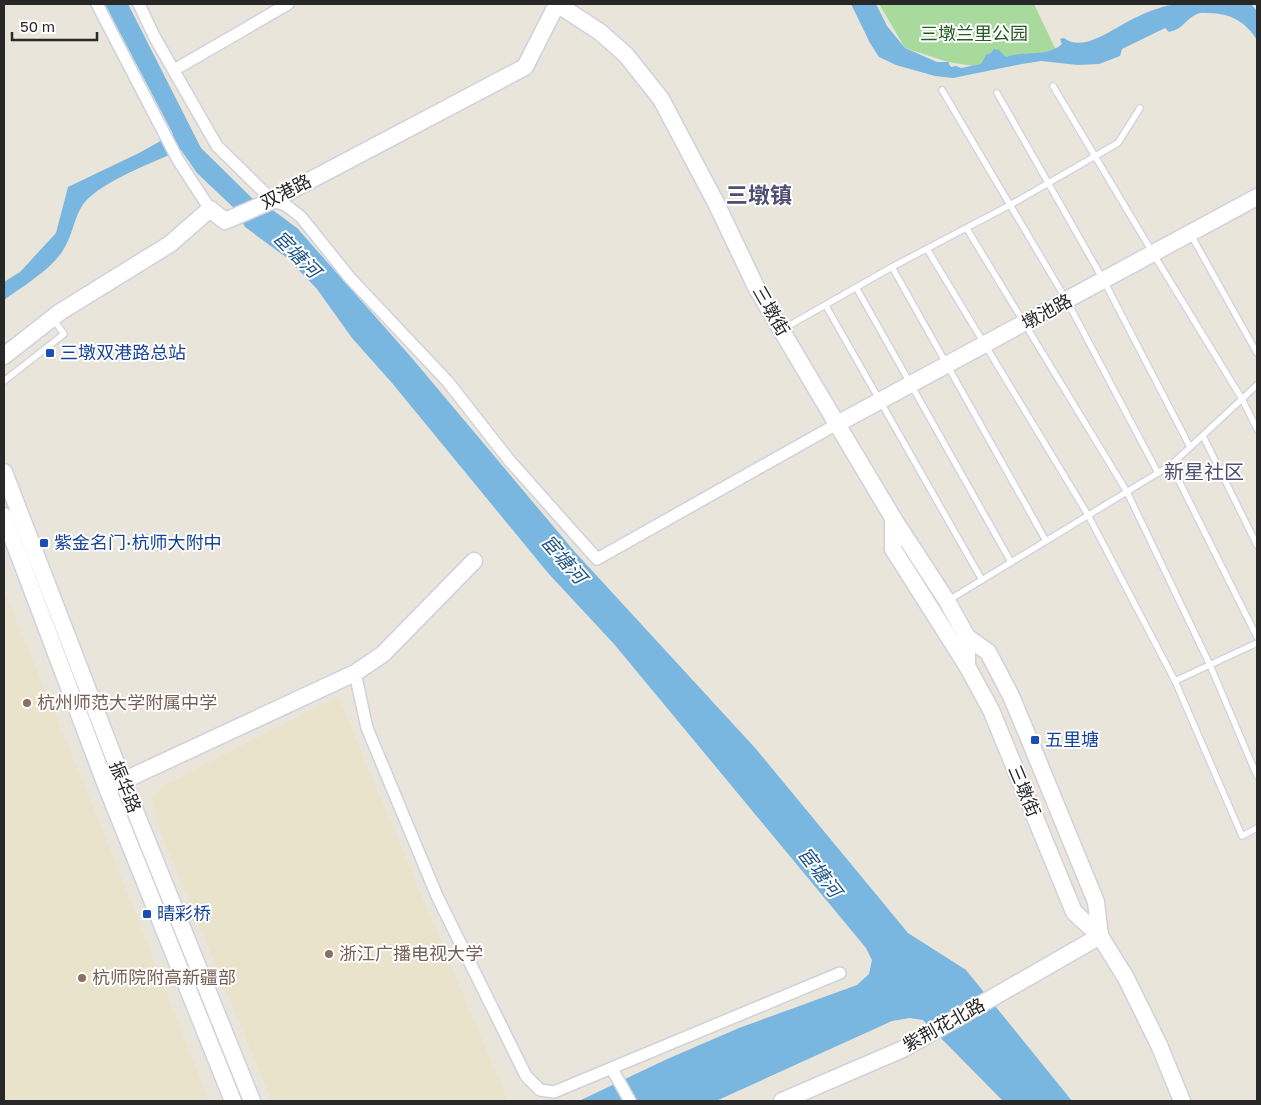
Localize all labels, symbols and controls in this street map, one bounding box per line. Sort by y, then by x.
scale bar [12,10,98,42]
text: 50 m [20,17,55,35]
park label: 三墩兰里公园 [920,22,1028,44]
street label: 双港路 [256,169,315,213]
district label: 三墩镇 [726,181,792,208]
water label: 宦塘河 [269,225,328,285]
street label: 三墩街 [749,282,795,339]
street label: 墩池路 [1018,289,1076,334]
place label: 三墩双港路总站 [60,341,186,363]
marker: 三墩双港路总站 [44,347,56,359]
district label: 新星社区 [1164,459,1244,483]
water label: 宦塘河 [537,530,594,591]
place label: 紫金名门·杭师大附中 [54,531,221,553]
marker: 紫金名门·杭师大附中 [38,537,50,549]
place label: 杭州师范大学附属中学 [37,691,217,713]
marker: 杭州师范大学附属中学 [21,697,33,709]
place label: 五里塘 [1045,728,1099,750]
marker: 五里塘 [1029,734,1041,746]
street label: 振华路 [106,757,146,816]
street label: 三墩街 [1004,761,1046,820]
water label: 宦塘河 [794,842,849,904]
place label: 晴彩桥 [157,902,211,924]
marker: 晴彩桥 [141,908,153,920]
place label: 浙江广播电视大学 [339,942,483,964]
marker: 浙江广播电视大学 [323,948,335,960]
place label: 杭师院附高新疆部 [92,966,236,988]
marker: 杭师院附高新疆部 [76,972,88,984]
street label: 紫荆花北路 [899,993,988,1056]

